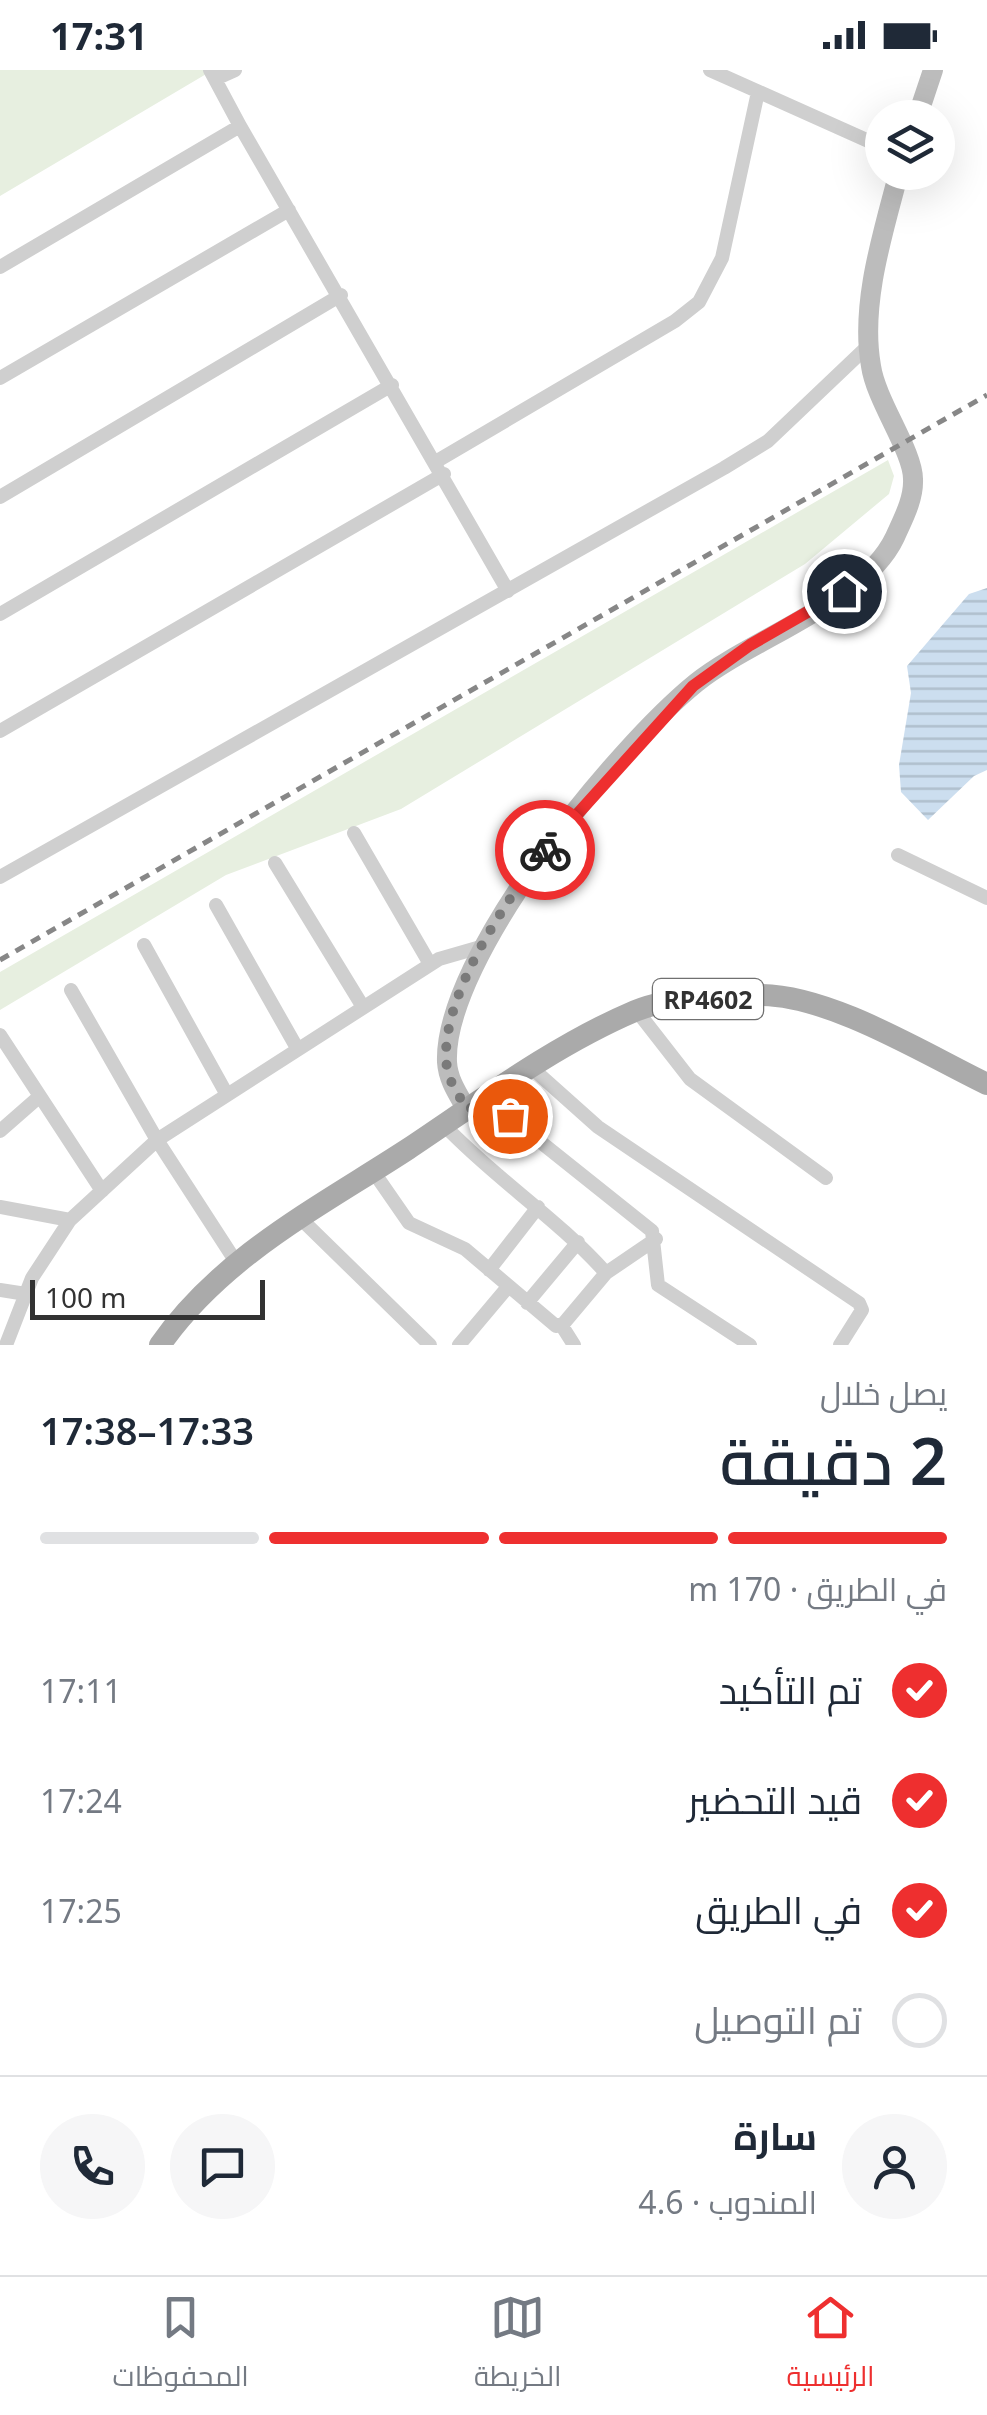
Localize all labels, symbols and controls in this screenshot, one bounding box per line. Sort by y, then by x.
text: 17:31 [50,9,148,61]
map controls [865,100,955,190]
button: layers [865,100,955,190]
pin [802,549,887,634]
icon: home [817,564,872,619]
courier [495,800,595,900]
icon: bike [518,823,573,878]
road number: RP4602 [653,979,763,1019]
pin [468,1074,553,1159]
icon: bag [483,1089,538,1144]
scale bar [30,1275,265,1320]
text: 100 m [45,1278,127,1316]
text: يصل خلال [820,1371,947,1414]
text: 17:33–17:38 [40,1404,254,1456]
text: 2 دقيقة [720,1416,947,1504]
text: في الطريق · 170 m [688,1567,947,1610]
text: تم التأكيد [719,1663,862,1715]
icon: check [892,1663,947,1718]
text: 17:11 [40,1669,122,1712]
text: قيد التحضير [688,1773,862,1825]
icon: check [892,1773,947,1828]
text: 17:24 [40,1779,122,1822]
text: في الطريق [695,1883,862,1935]
icon: check [892,1883,947,1938]
text: 17:25 [40,1889,122,1932]
text: تم التوصيل [694,1993,862,2045]
text: سارة [734,2109,817,2161]
button: phone [40,2114,145,2219]
button: chat [170,2114,275,2219]
button: person [842,2114,947,2219]
text: المندوب · 4.6 [638,2180,817,2223]
tab: المحفوظات [113,2290,249,2402]
tab: الخريطة [474,2290,561,2402]
tab: الرئيسية [787,2290,874,2402]

